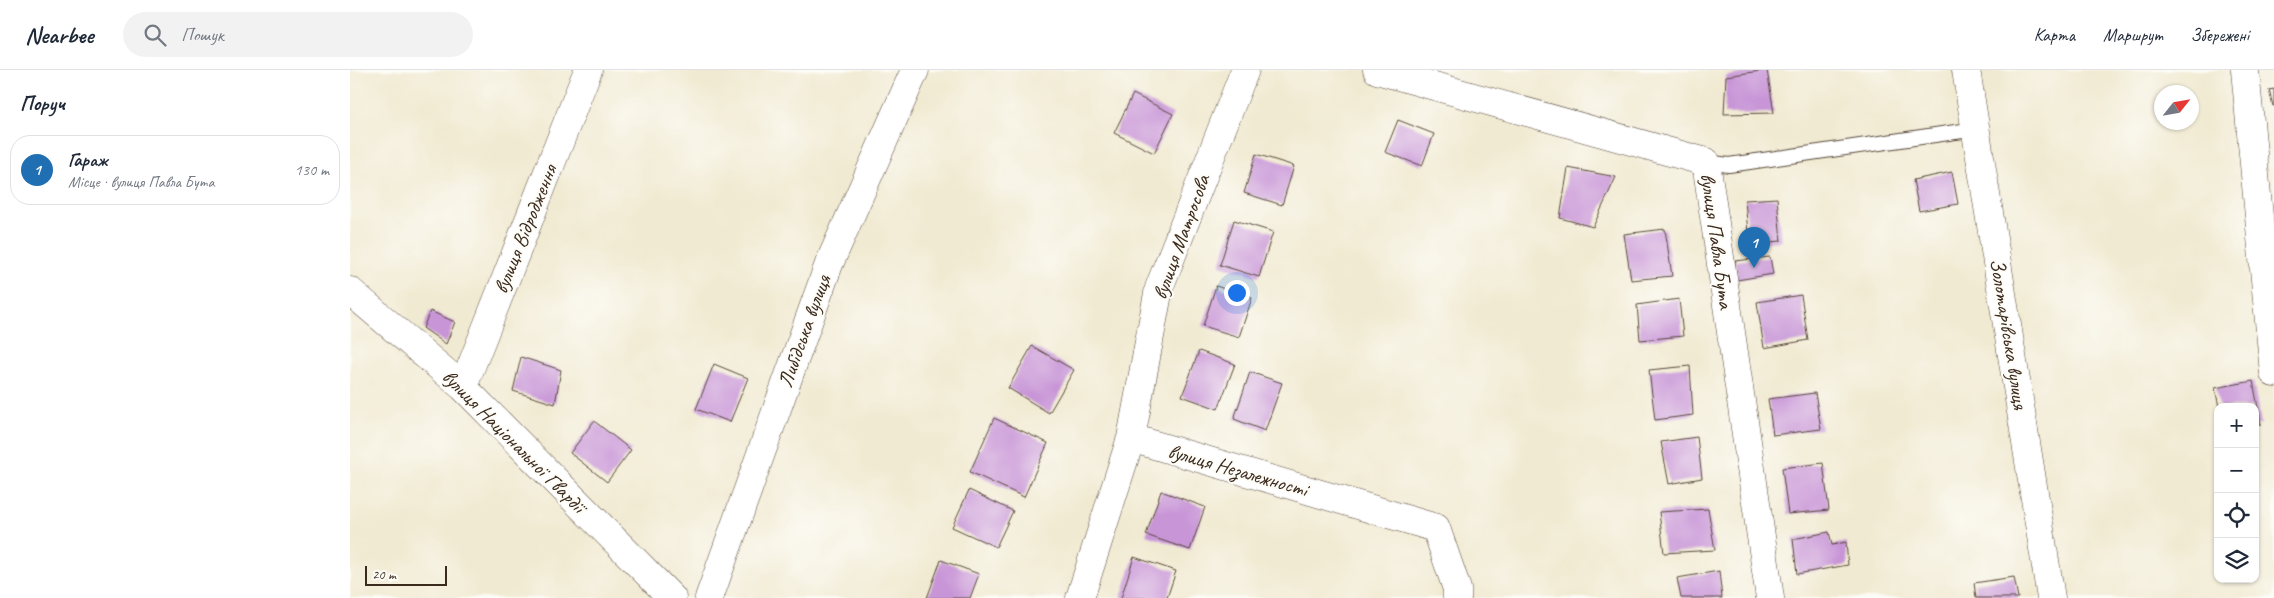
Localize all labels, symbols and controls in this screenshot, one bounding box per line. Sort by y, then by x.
search box [123,12,473,57]
text: Nearbee [25,20,93,50]
icon: search [141,21,169,49]
text: Пошук [181,23,224,47]
text: Карта [2034,24,2075,46]
text: Маршрут [2103,24,2162,46]
text: Збережені [2190,24,2249,46]
north arrow [2154,85,2199,130]
text: Поруч [20,90,65,116]
text: Гараж [68,148,108,172]
street label: вулиця Відродження [487,159,563,297]
text: 1 [33,160,41,180]
text: 130 m [295,160,329,180]
street label: вулиця Матросова [1146,169,1216,303]
text: Місце · вулиця Павла Бута [68,172,215,192]
street label: вулиця Павла Бута [1695,172,1740,312]
pin: 1 [1738,227,1770,268]
street label: Золотарівська вулиця [1984,257,2034,413]
street label: Либідська вулиця [772,270,837,391]
your location [1224,280,1250,306]
street label: вулиця Національної Гвардії [437,364,594,521]
map controls [2214,403,2259,583]
button: + [2214,403,2259,448]
street label: вулиця Незалежності [1165,438,1314,504]
button: − [2214,448,2259,493]
button: locate [2214,493,2259,538]
button: layers [2214,538,2259,583]
scale bar [365,563,448,586]
text: 20 m [372,566,396,583]

